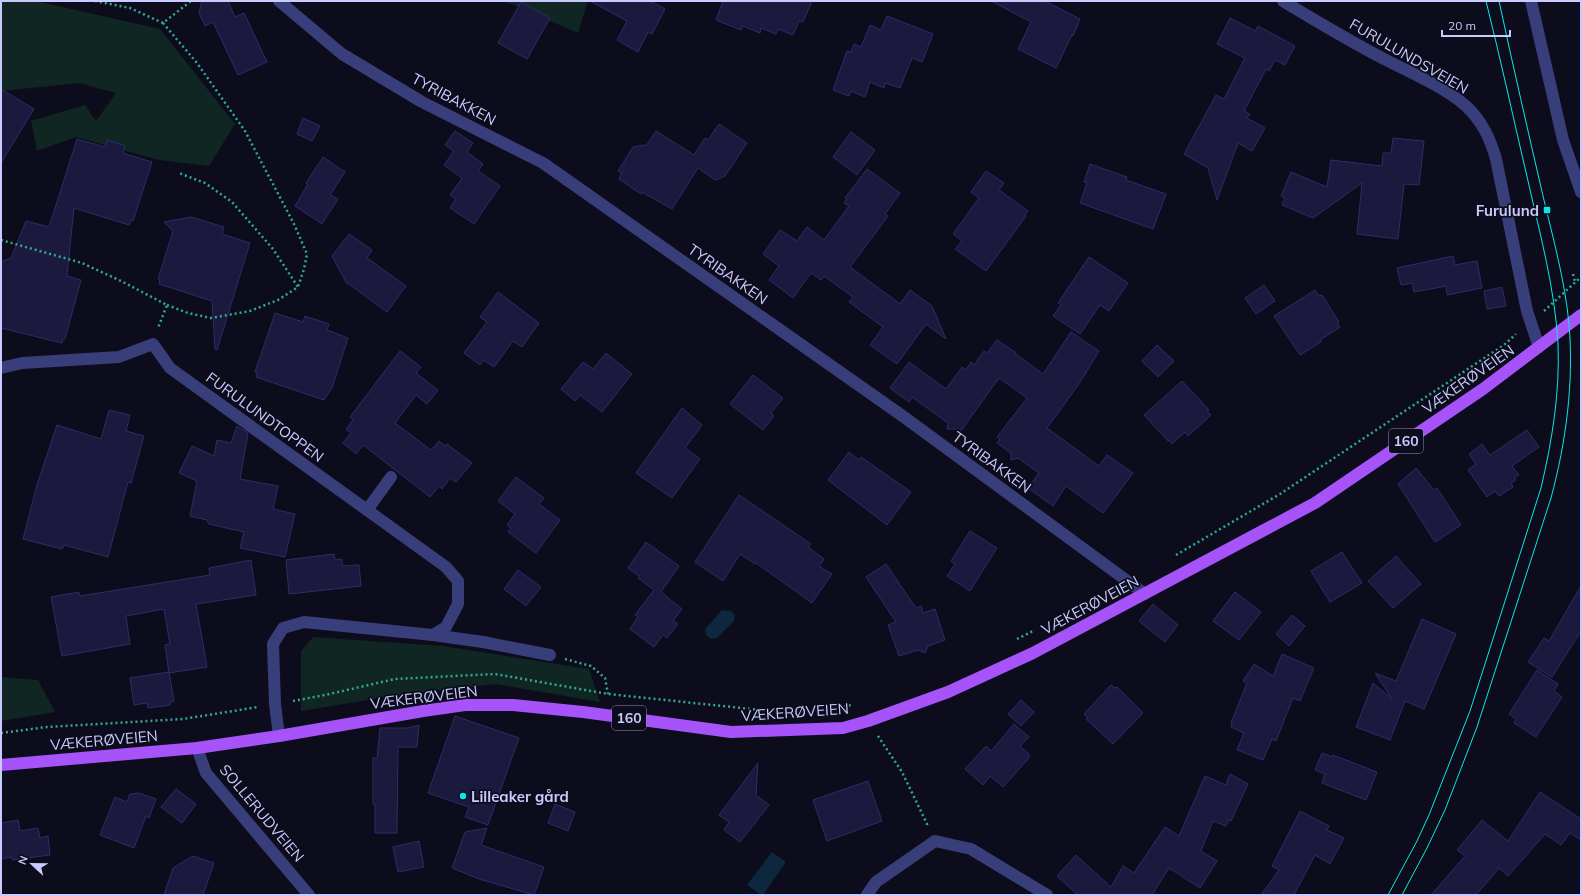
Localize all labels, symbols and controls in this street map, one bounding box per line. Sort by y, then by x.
scale bar [1442,12,1510,38]
street label: FURULUNDSVEIEN [1346,14,1472,98]
text: 20 m [1448,18,1476,33]
street label: TYRIBAKKEN [409,69,499,129]
place label: Furulund [1476,201,1539,220]
marker: Furulund [1542,205,1552,215]
street label: TYRIBAKKEN [684,240,772,308]
street label: VÆKERØVEIEN [1418,340,1518,418]
street label: FURULUNDTOPPEN [202,368,328,466]
street label: TYRIBAKKEN [949,427,1035,497]
road number: 160 [1389,429,1423,453]
street label: VÆKERØVEIEN [1038,571,1142,639]
street label: VÆKERØVEIEN [369,681,479,713]
street label: VÆKERØVEIEN [741,699,849,725]
road number: 160 [612,706,646,730]
street label: VÆKERØVEIEN [49,726,159,754]
street label: SOLLERUDVEIEN [216,760,308,866]
place label: Lilleaker gård [471,787,569,806]
marker: Lilleaker gård [458,791,468,801]
north arrow [12,844,52,884]
text: N [15,854,31,867]

